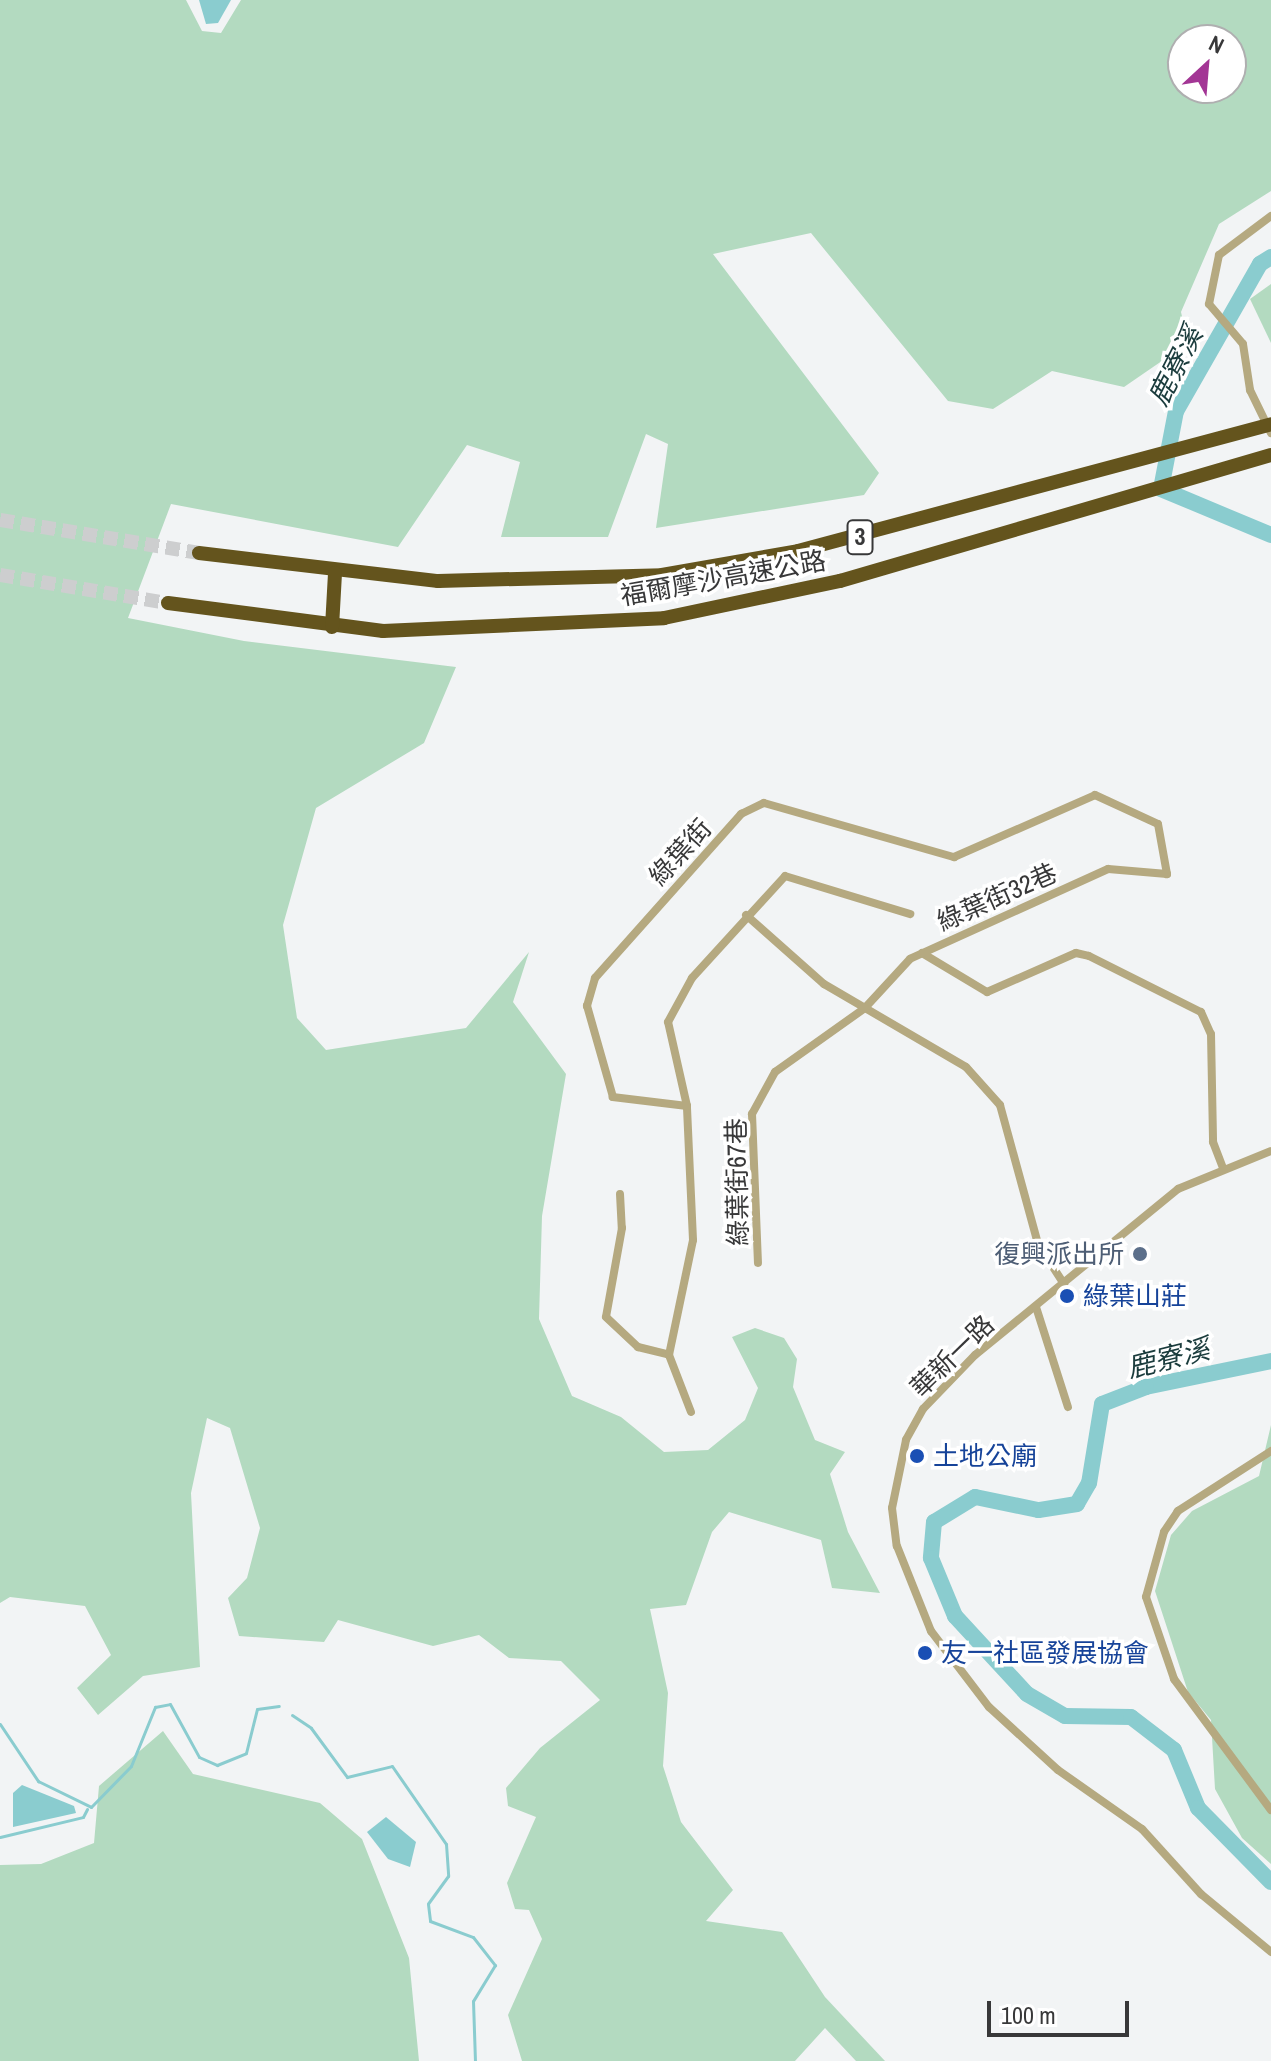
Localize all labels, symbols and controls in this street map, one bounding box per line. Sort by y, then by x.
north arrow [1167,24,1247,104]
text: N [1204,28,1229,61]
water label: 鹿寮溪 [1141,321,1209,411]
road number: 3 [846,517,874,557]
street label: 福爾摩沙高速公路 [618,545,828,611]
street label: 綠葉街 [642,813,718,891]
street label: 綠葉街32巷 [932,857,1062,937]
street label: 綠葉街67巷 [720,1118,754,1246]
place label: 復興派出所 [994,1238,1124,1270]
marker: 復興派出所 [1131,1245,1149,1263]
place label: 綠葉山莊 [1083,1280,1187,1312]
marker: 綠葉山莊 [1058,1287,1076,1305]
street label: 華新一路 [904,1309,1000,1403]
water label: 鹿寮溪 [1123,1332,1213,1384]
place label: 土地公廟 [933,1440,1037,1472]
marker: 土地公廟 [908,1447,926,1465]
place label: 友一社區發展協會 [941,1637,1149,1669]
marker: 友一社區發展協會 [916,1644,934,1662]
scale bar [991,1985,1133,2035]
text: 100 m [1001,1999,1056,2031]

